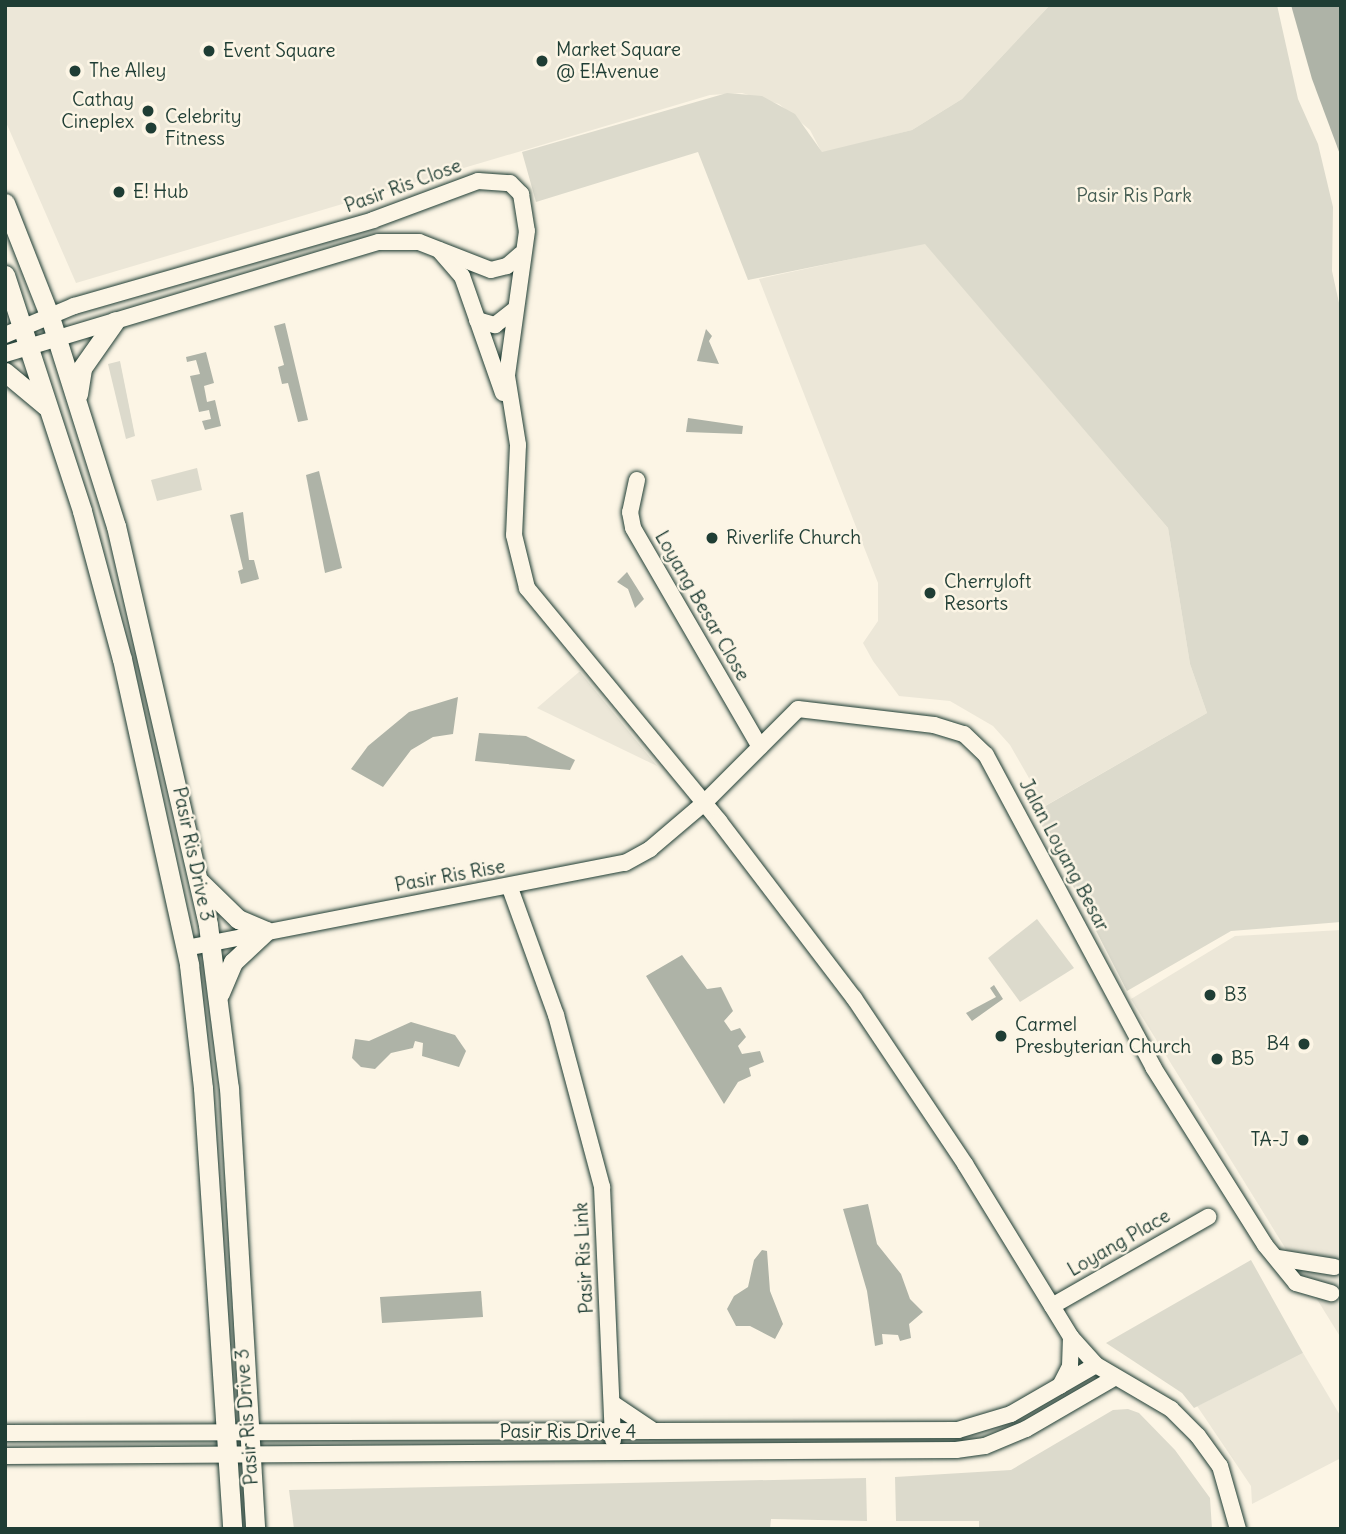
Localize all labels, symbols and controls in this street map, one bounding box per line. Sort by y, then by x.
place label: Market Square @ E!Avenue [556,39,681,83]
place label: Event Square [223,40,335,62]
marker: Event Square [201,43,217,59]
marker: Market Square @ E!Avenue [534,53,550,69]
place label: The Alley [89,60,166,82]
marker: The Alley [67,63,83,79]
place label: Cathay Cineplex [61,89,134,133]
marker: Cathay Cineplex [140,103,156,119]
place label: Celebrity Fitness [165,106,241,150]
marker: Celebrity Fitness [143,120,159,136]
street label: Pasir Ris Close [341,154,465,218]
place label: E! Hub [133,181,189,203]
marker: E! Hub [111,184,127,200]
park label: Pasir Ris Park [1076,185,1192,207]
street label: Loyang Besar Close [650,527,754,685]
place label: Riverlife Church [726,527,861,549]
marker: Riverlife Church [704,530,720,546]
place label: Cherryloft Resorts [944,571,1031,615]
marker: Cherryloft Resorts [922,585,938,601]
street label: Jalan Loyang Besar [1014,775,1114,935]
street label: Pasir Ris Drive 3 [168,785,218,923]
street label: Pasir Ris Rise [393,855,507,897]
place label: B3 [1224,984,1247,1006]
marker: B3 [1202,987,1218,1003]
place label: Carmel Presbyterian Church [1015,1014,1191,1058]
marker: Carmel Presbyterian Church [993,1028,1009,1044]
place label: B4 [1267,1033,1290,1055]
marker: B4 [1296,1036,1312,1052]
place label: B5 [1231,1048,1254,1070]
marker: B5 [1209,1051,1225,1067]
place label: TA-J [1250,1129,1289,1151]
marker: TA-J [1295,1132,1311,1148]
street label: Pasir Ris Link [570,1202,598,1314]
street label: Loyang Place [1064,1204,1174,1282]
street label: Pasir Ris Drive 3 [231,1348,263,1486]
street label: Pasir Ris Drive 4 [500,1421,636,1443]

